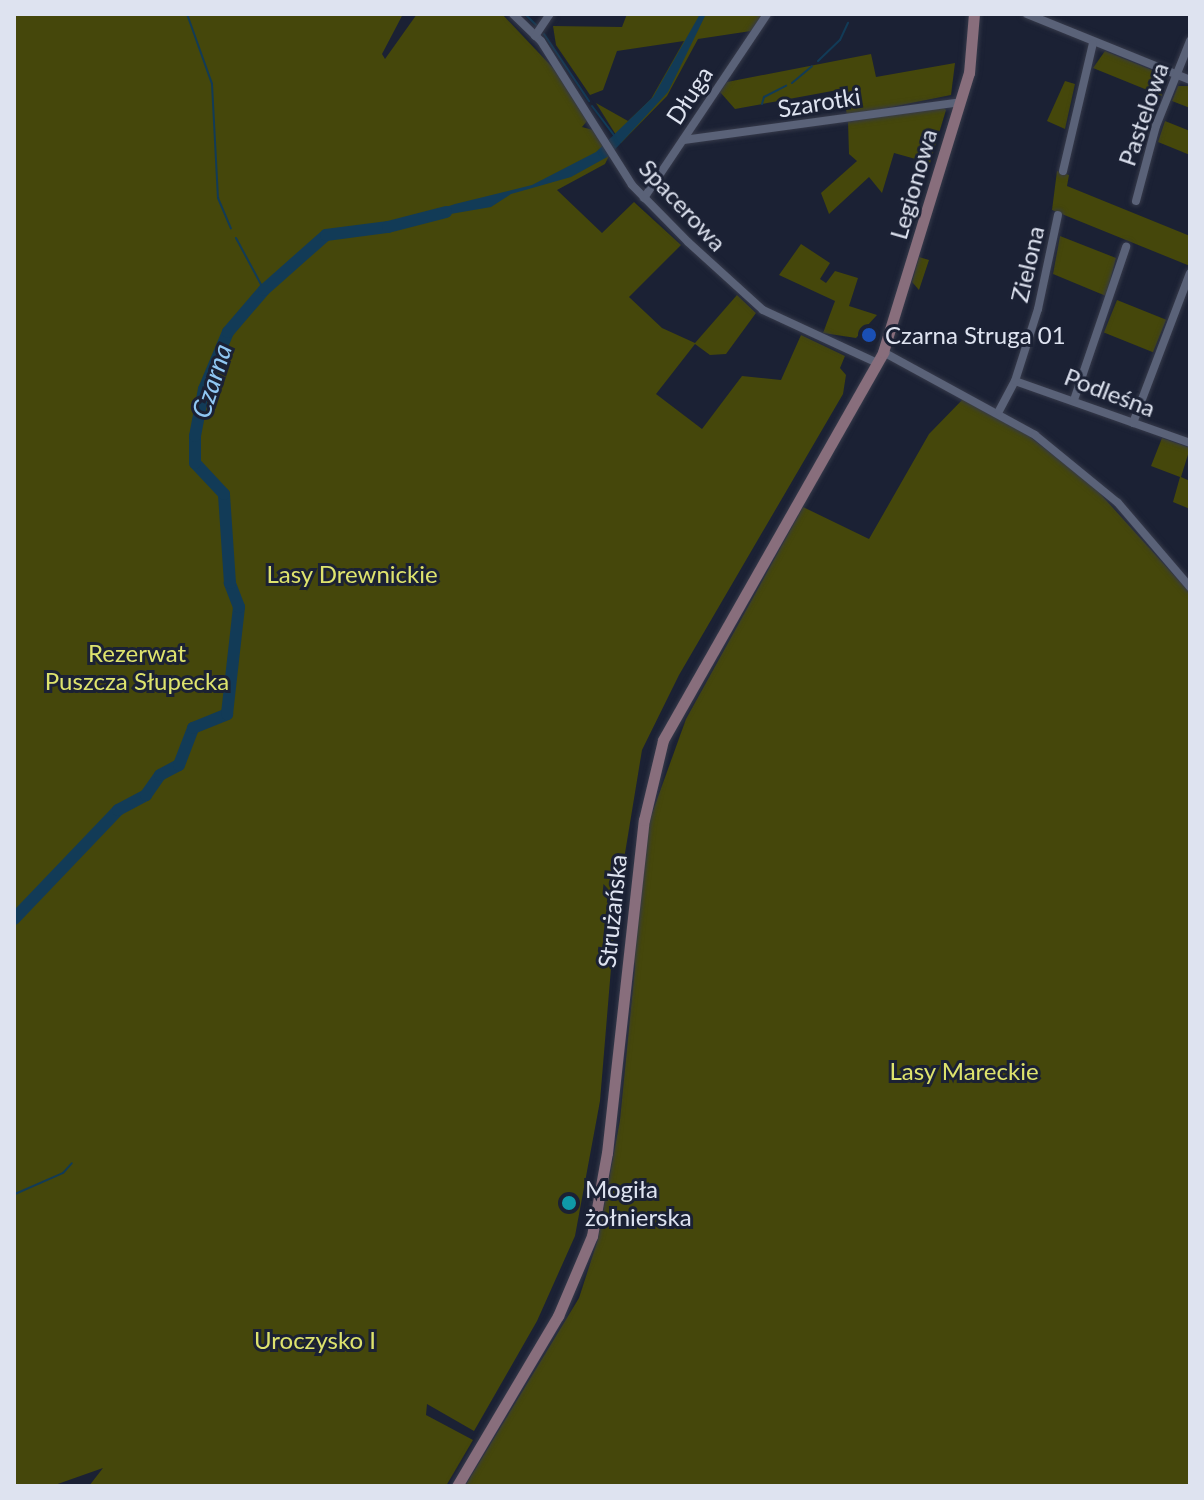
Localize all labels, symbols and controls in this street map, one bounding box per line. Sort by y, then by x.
street label: Pastelowa [1112,59,1174,169]
street label: Długa [660,61,718,129]
street label: Szarotki [775,81,863,123]
street label: Legionowa [884,126,942,242]
street label: Spacerowa [633,153,733,257]
street label: Zielona [1004,223,1050,305]
place label: Czarna Struga 01 [885,321,1066,349]
marker: Czarna Struga 01 [860,326,878,344]
water label: Czarna [185,340,239,422]
street label: Podleśna [1061,362,1159,422]
park label: Lasy Drewnickie [266,560,438,588]
park label: Rezerwat Puszcza Słupecka [45,639,229,695]
street label: Strużańska [592,853,632,969]
park label: Lasy Mareckie [889,1057,1039,1085]
place label: Mogiła żołnierska [585,1175,692,1231]
marker: Mogiła żołnierska [560,1194,578,1212]
park label: Uroczysko I [254,1326,376,1354]

